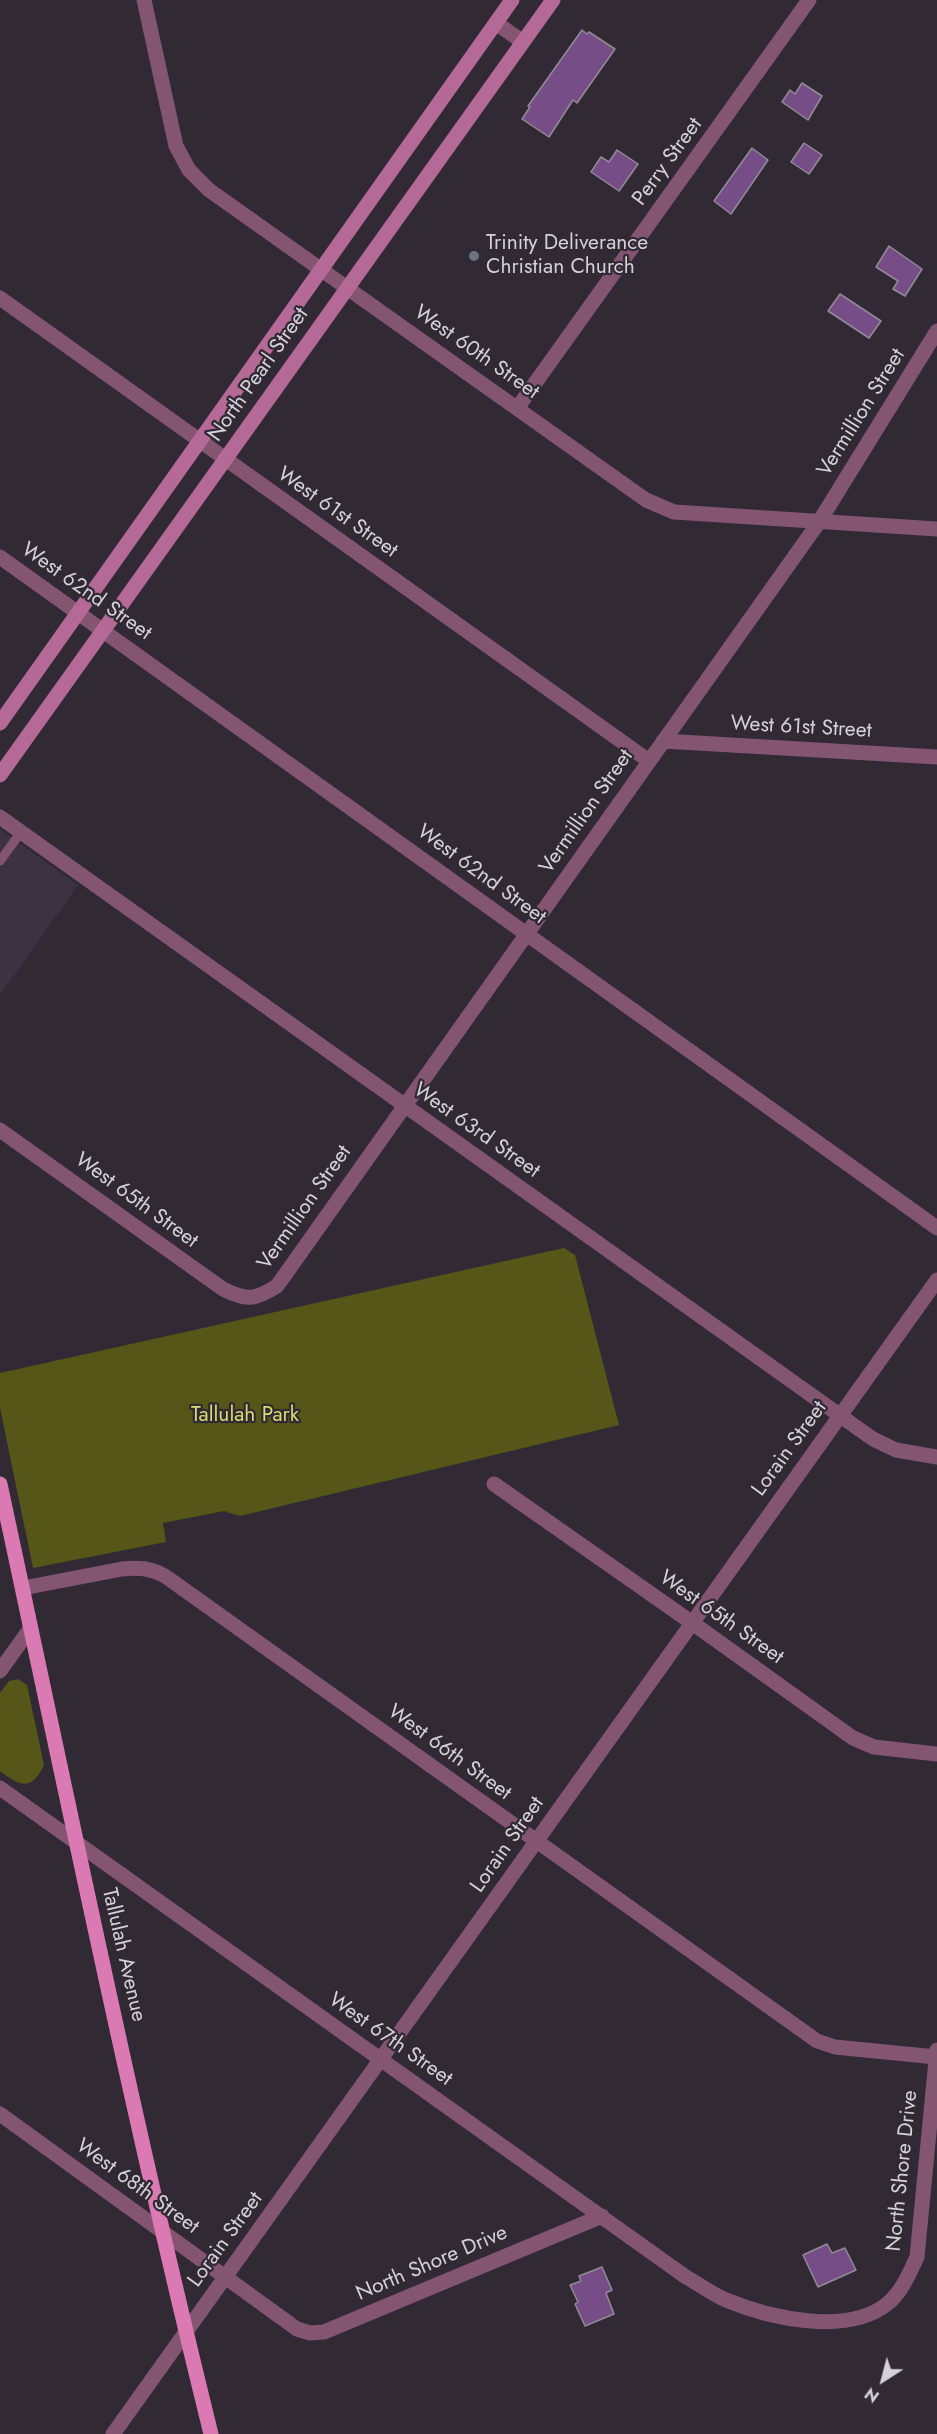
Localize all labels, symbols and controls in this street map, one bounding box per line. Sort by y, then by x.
street label: Perry Street [628,113,708,211]
place label: Trinity Deliverance Christian Church [486,231,648,281]
marker: Trinity Deliverance Christian Church [467,249,481,263]
street label: West 60th Street [409,301,543,405]
street label: North Pearl Street [203,303,315,447]
street label: Vermillion Street [813,344,911,482]
street label: West 61st Street [272,462,402,564]
street label: West 62nd Street [16,538,156,646]
street label: West 61st Street [730,712,872,744]
street label: Vermillion Street [535,745,639,879]
street label: West 62nd Street [412,820,550,930]
street label: West 63rd Street [408,1078,544,1184]
street label: Vermillion Street [253,1141,357,1275]
street label: West 65th Street [69,1148,203,1254]
street label: Lorain Street [747,1397,833,1501]
park label: Tallulah Park [191,1403,299,1429]
street label: West 65th Street [654,1566,788,1670]
street label: West 66th Street [382,1700,516,1806]
street label: Lorain Street [466,1792,550,1898]
street label: Tallulah Avenue [95,1886,151,2024]
street label: West 67th Street [323,1988,457,2092]
street label: North Shore Drive [882,2089,924,2253]
street label: West 68th Street [71,2134,203,2240]
street label: Lorain Street [183,2188,269,2292]
street label: North Shore Drive [353,2221,511,2307]
north arrow [853,2350,913,2410]
text: N [860,2382,884,2408]

